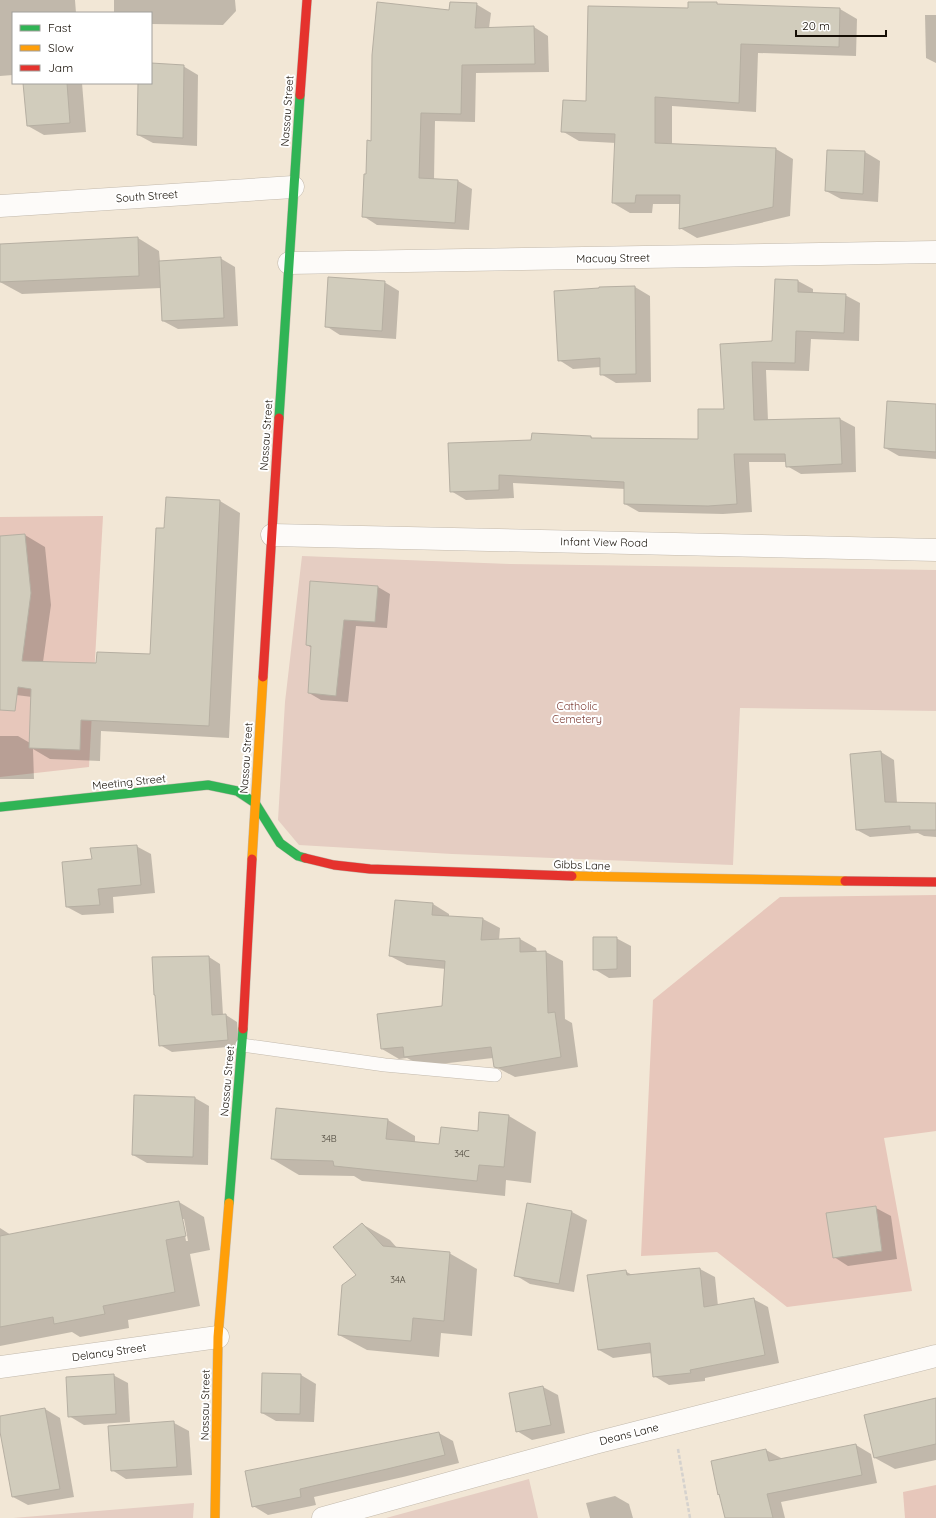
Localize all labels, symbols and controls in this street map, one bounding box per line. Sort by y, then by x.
legend [12,12,152,84]
scale bar [796,12,886,38]
text: 20 m [802,18,830,33]
text: Fast [48,20,72,35]
text: Slow [48,40,74,55]
text: Jam [48,60,73,75]
street label: Nassau Street [278,75,296,147]
street label: South Street [116,187,179,205]
street label: Macuay Street [576,250,650,266]
street label: Nassau Street [257,399,275,471]
street label: Infant View Road [560,534,648,550]
park label: Catholic Cemetery [552,699,602,726]
street label: Nassau Street [237,722,255,794]
street label: Meeting Street [92,771,167,793]
street label: Gibbs Lane [553,857,611,873]
street label: Nassau Street [217,1045,237,1117]
house number: 34B [321,1133,337,1144]
house number: 34C [454,1148,470,1159]
house number: 34A [390,1274,406,1285]
street label: Delancy Street [71,1340,147,1364]
street label: Nassau Street [197,1369,213,1441]
street label: Deans Lane [598,1420,660,1448]

